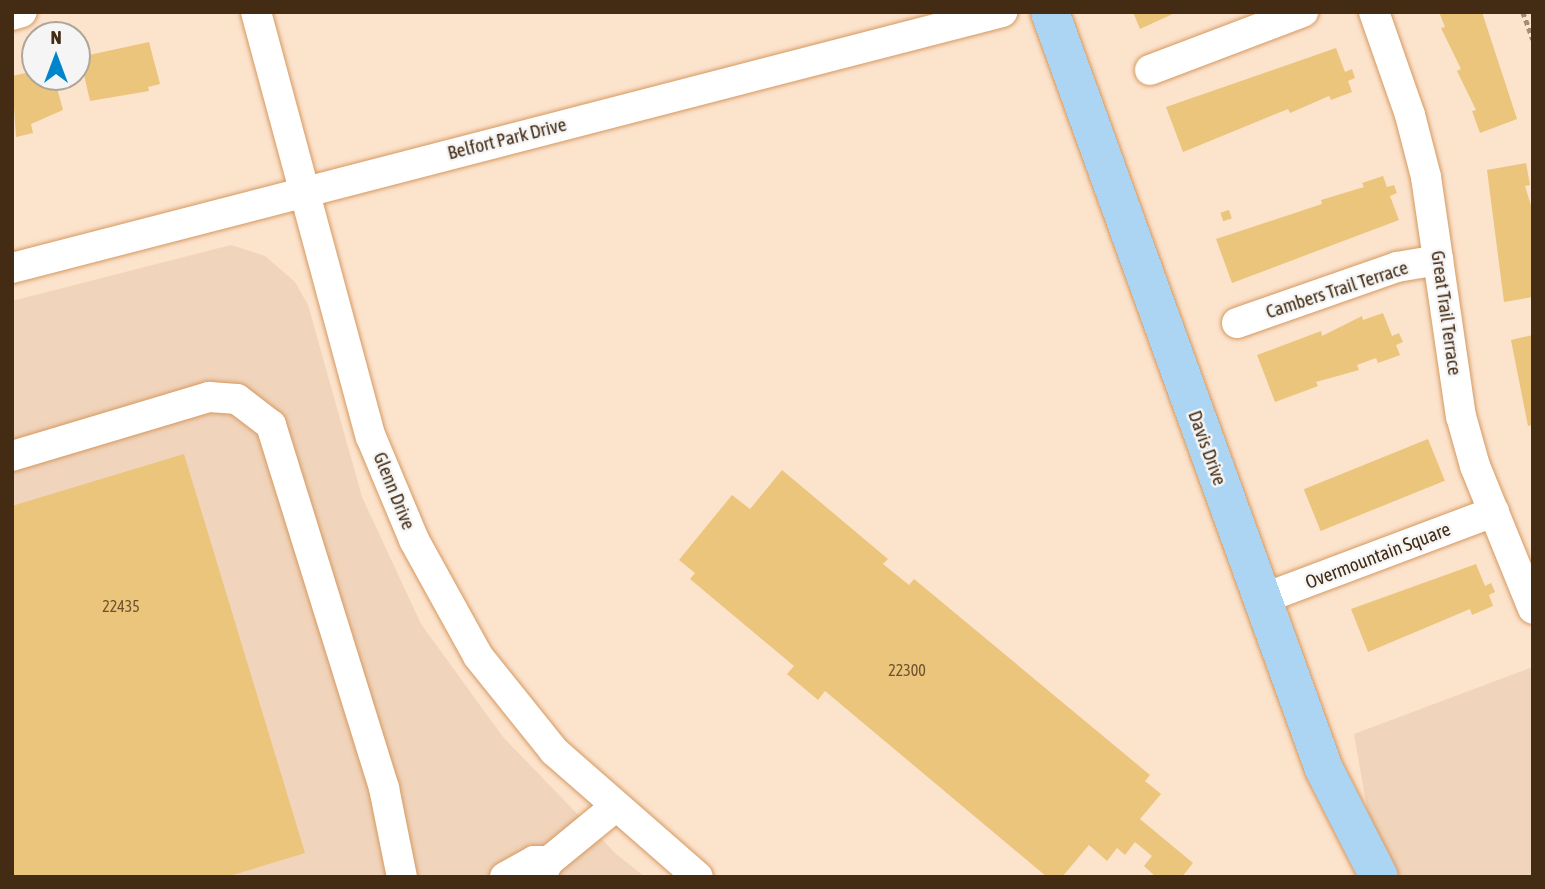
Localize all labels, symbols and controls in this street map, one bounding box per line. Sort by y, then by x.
north arrow [21,21,91,91]
text: N [50,26,62,48]
street label: Belfort Park Drive [445,113,569,165]
street label: Great Trail Terrace [1426,249,1466,377]
street label: Cambers Trail Terrace [1263,256,1411,324]
street label: Davis Drive [1183,408,1231,488]
street label: Glenn Drive [368,449,420,533]
street label: Overmountain Square [1302,518,1454,594]
house number: 22435 [102,596,140,616]
house number: 22300 [888,660,926,680]

